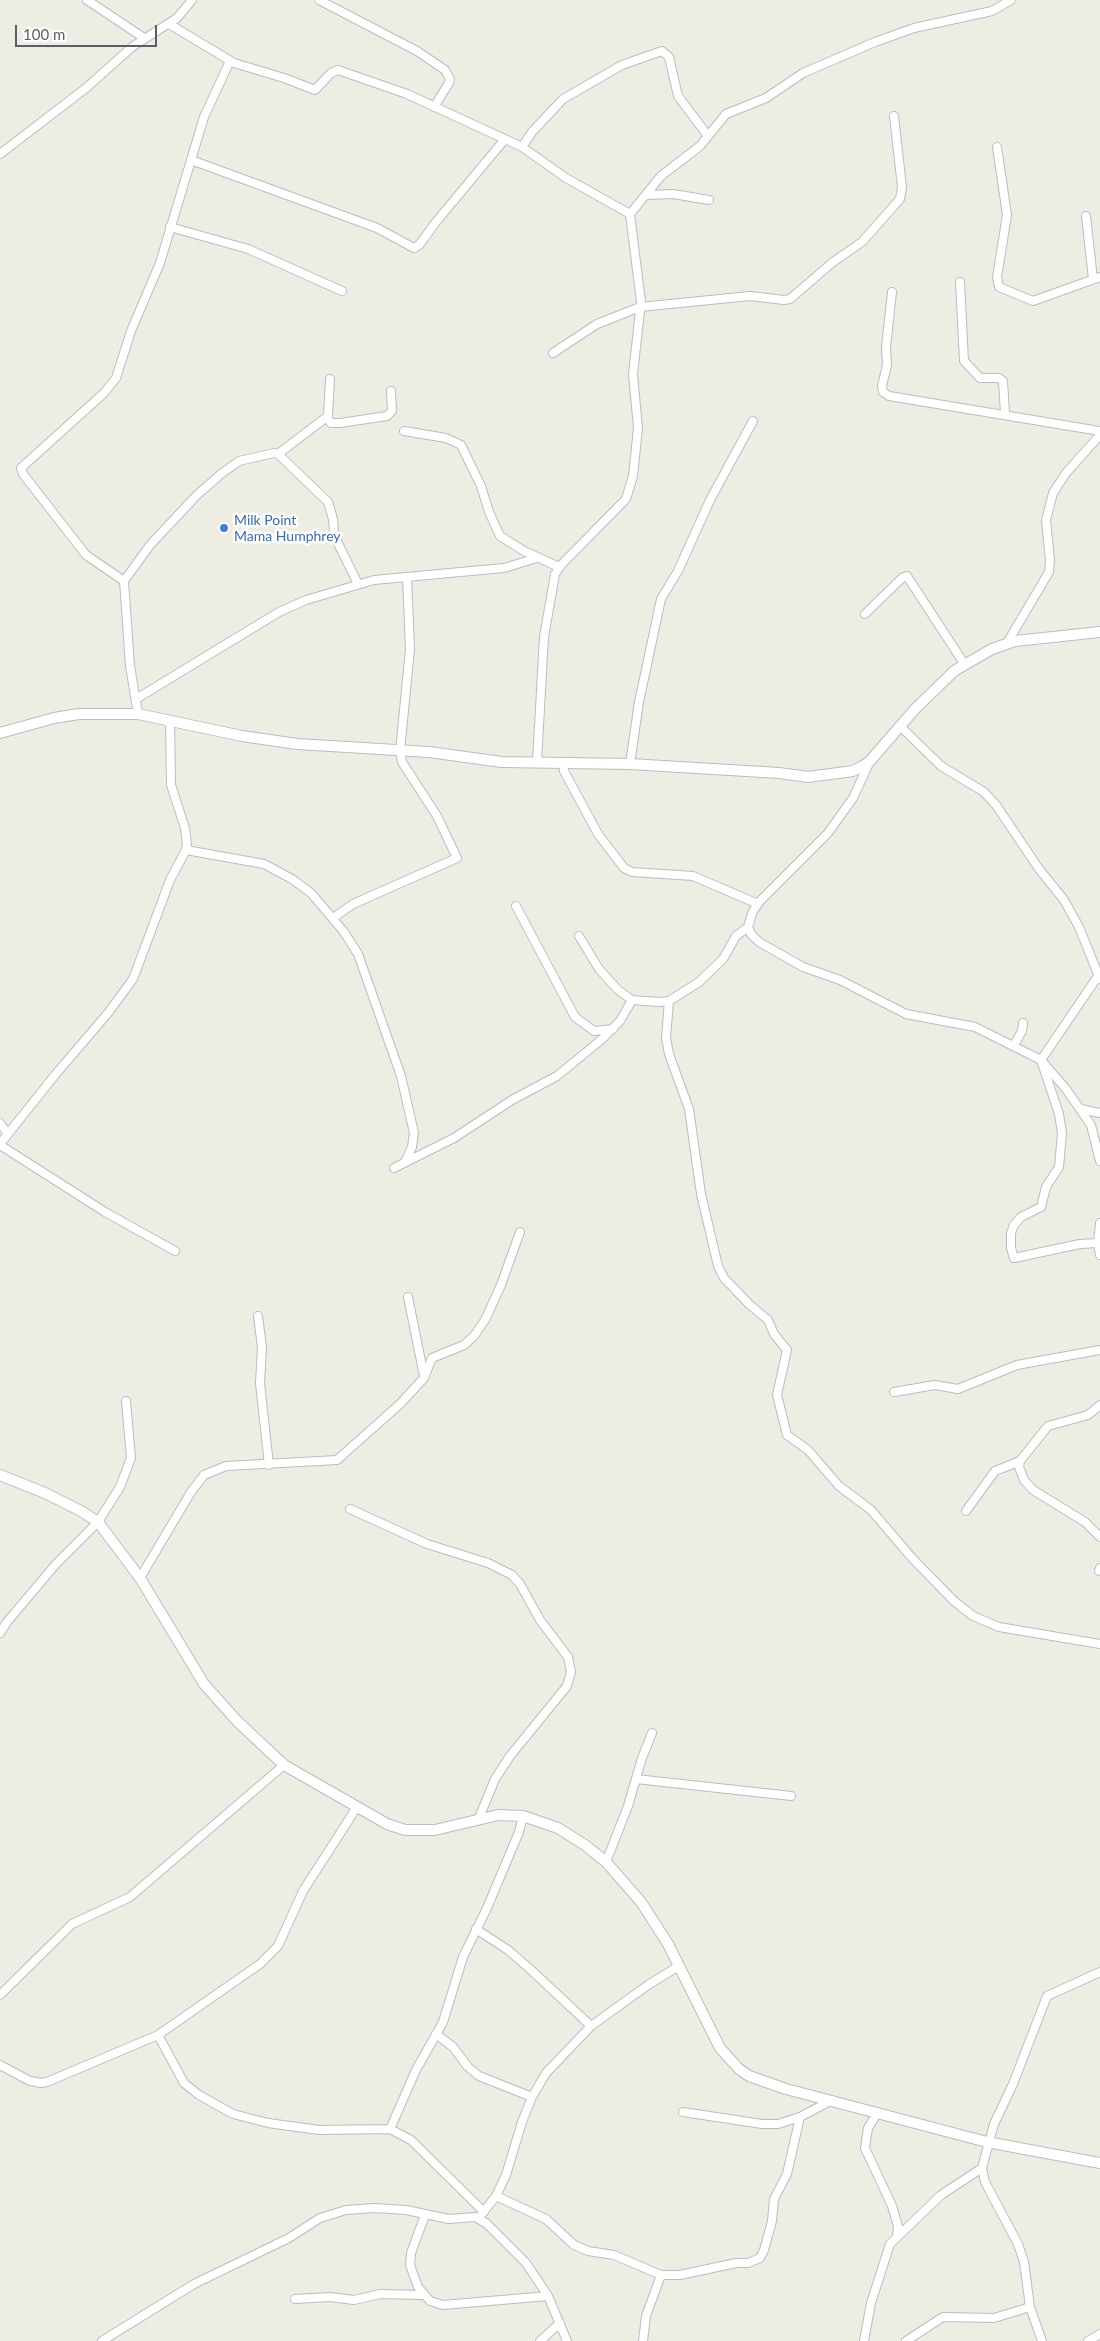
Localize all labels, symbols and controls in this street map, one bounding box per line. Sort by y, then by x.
scale bar [18,15,160,47]
text: 100 m [23,25,65,43]
place label: Milk Point Mama Humphrey [234,512,341,544]
marker: Milk Point Mama Humphrey [218,522,230,534]

